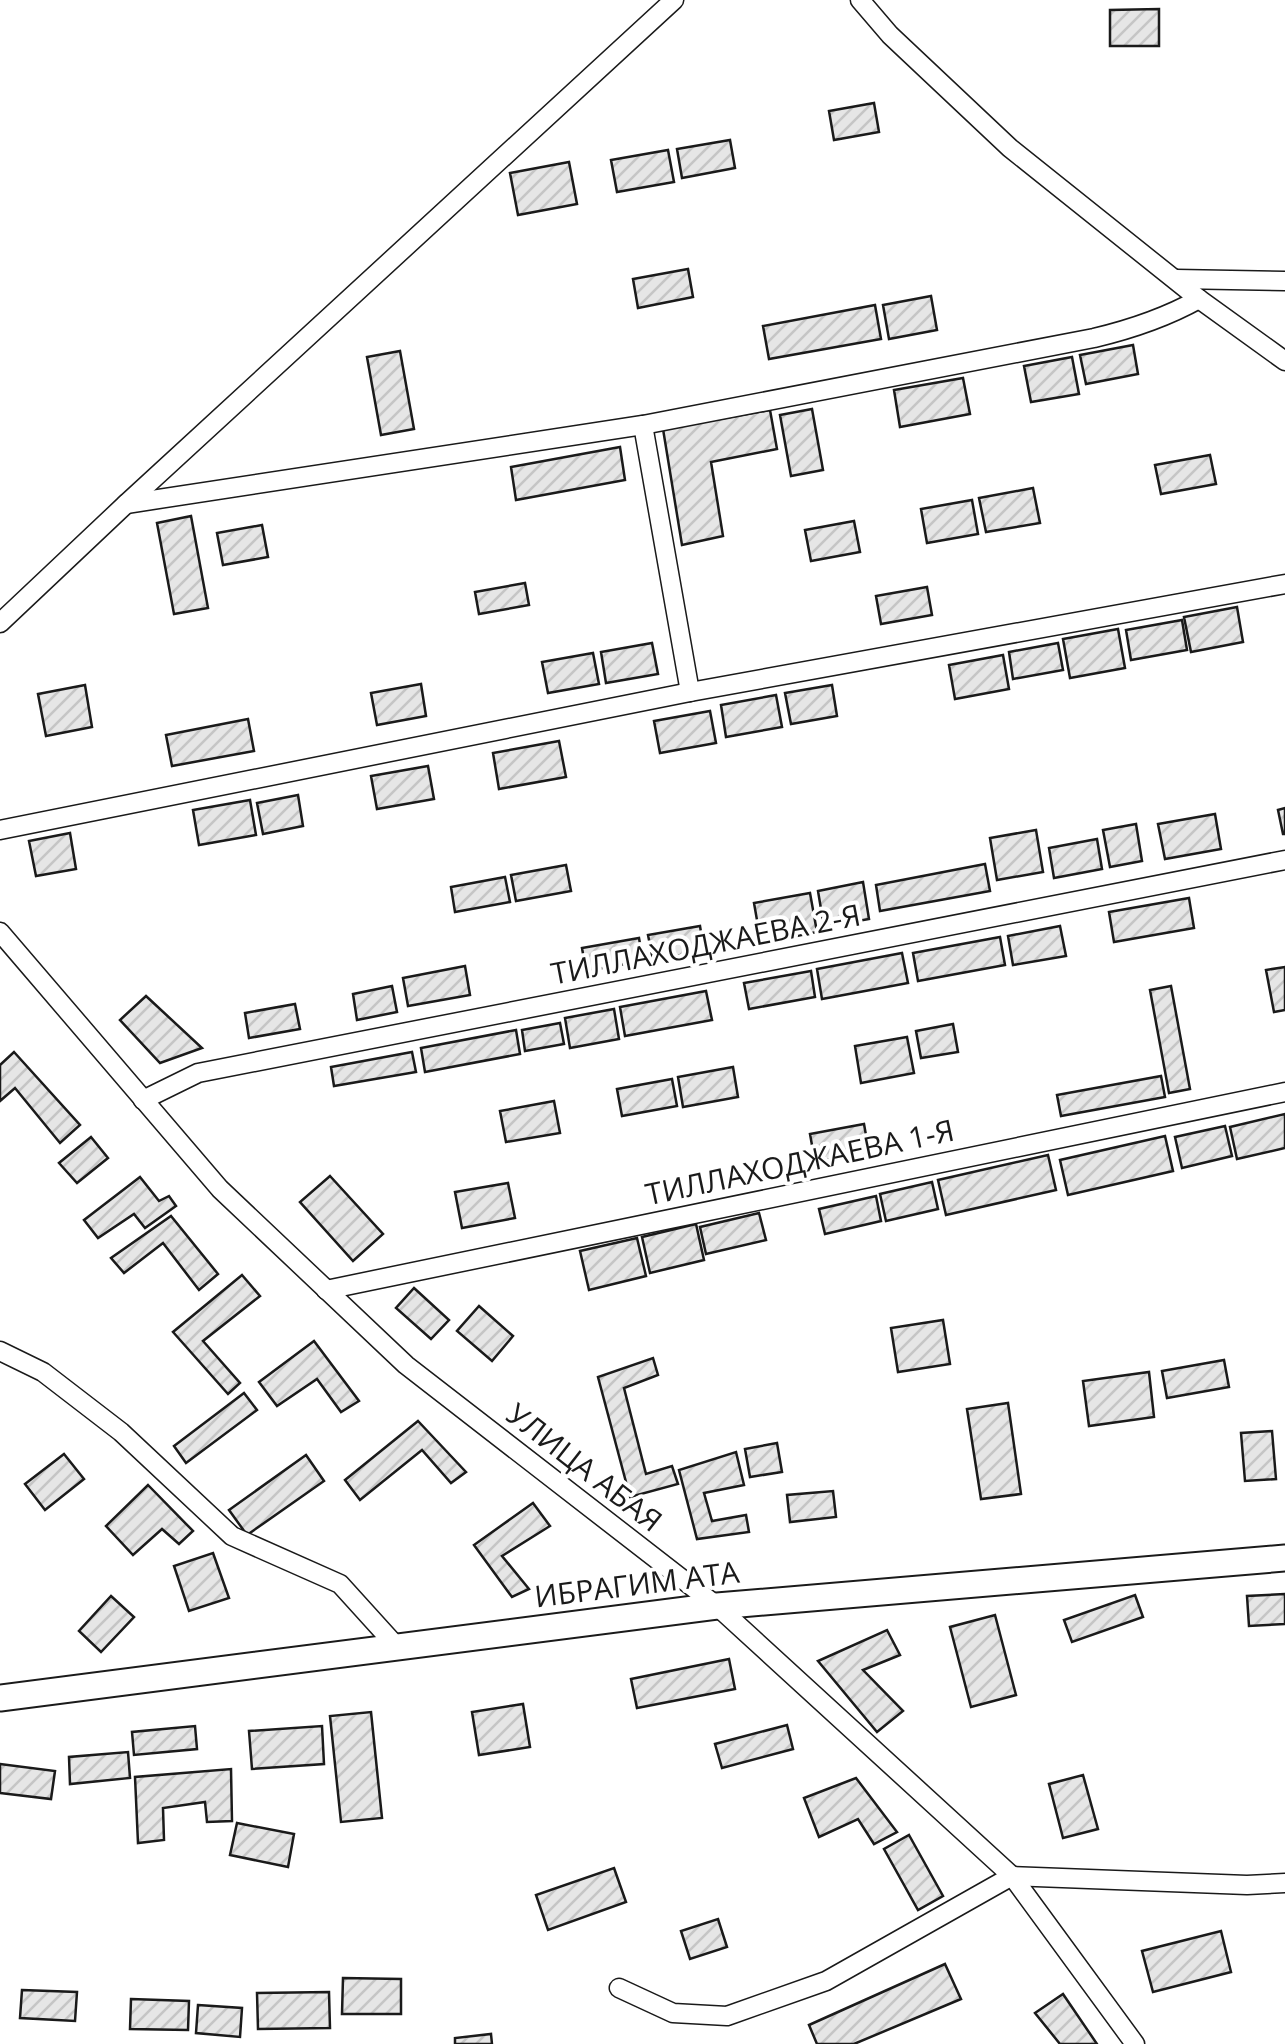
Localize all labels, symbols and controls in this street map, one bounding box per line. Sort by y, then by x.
street label: ТИЛЛАХОДЖАЕВА 2-Я [547,893,864,994]
street label: ТИЛЛАХОДЖАЕВА 1-Я [642,1109,958,1214]
street label: УЛИЦА АБАЯ [499,1393,671,1540]
street label: ИБРАГИМ АТА [532,1551,741,1616]

